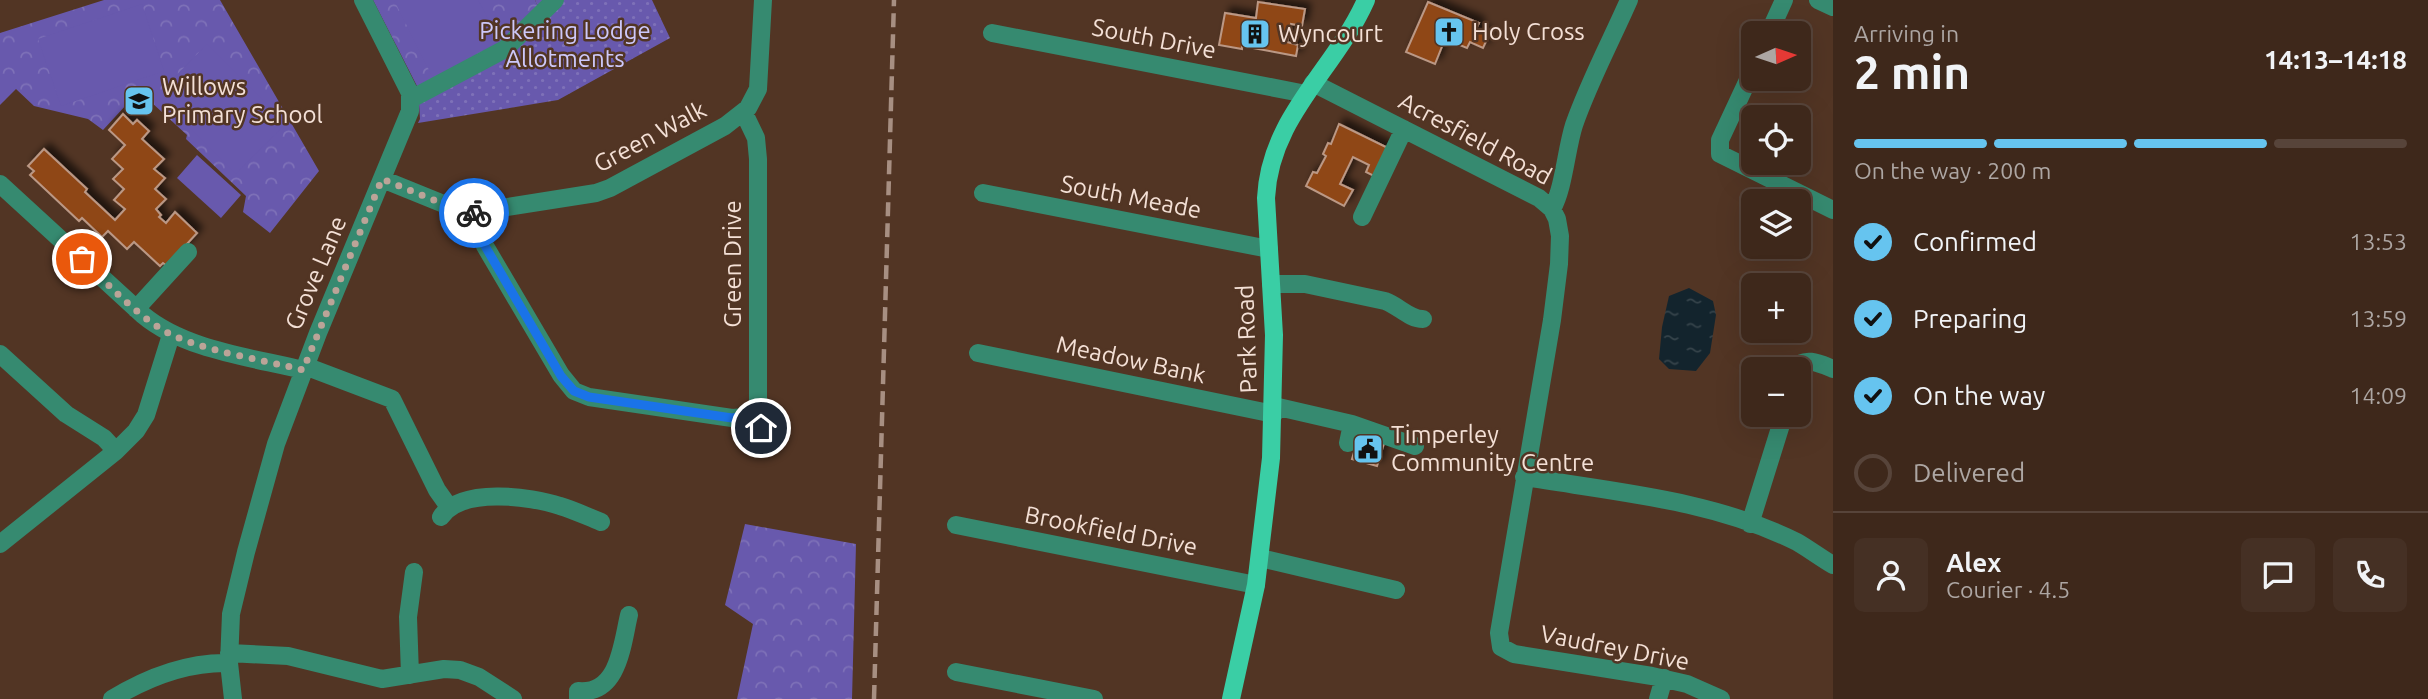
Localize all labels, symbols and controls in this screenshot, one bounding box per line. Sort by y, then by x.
street label: South Drive [1090,13,1218,64]
church icon: Holy Cross [1432,15,1466,49]
park label: Pickering Lodge Allotments [479,17,651,72]
building icon: Wyncourt [1238,17,1272,51]
place label: Holy Cross [1472,18,1585,45]
place label: Wyncourt [1278,20,1383,47]
north arrow [1741,21,1811,91]
map controls [1741,21,1811,427]
text: Arriving in [1854,21,1959,46]
text: 14:13–14:18 [2264,45,2407,74]
text: 2 min [1854,46,1970,98]
place label: Willows Primary School [162,73,323,128]
school or university icon: Willows Primary School [122,84,156,118]
street label: Acresfield Road [1394,87,1556,190]
street label: Green Walk [589,96,710,177]
button: locate [1741,105,1811,175]
text: On the way · 200 m [1854,158,2051,183]
street label: South Meade [1058,170,1204,223]
courier [439,178,509,248]
button: layers [1741,189,1811,259]
icon: bike [455,194,493,232]
street label: Green Drive [719,200,746,328]
street label: Grove Lane [279,212,352,334]
icon: check [1854,223,1892,261]
text: Confirmed [1913,227,2037,256]
pin [52,229,112,289]
text: 13:53 [2349,229,2407,254]
icon: bag [63,240,101,278]
button: + [1741,273,1811,343]
street label: Park Road [1231,284,1262,394]
icon: check [1854,300,1892,338]
text: Preparing [1913,304,2027,333]
text: 13:59 [2349,306,2407,331]
street label: Meadow Bank [1054,331,1208,389]
button: − [1741,357,1811,427]
icon: check [1854,377,1892,415]
text: On the way [1913,381,2045,410]
text: 14:09 [2349,383,2407,408]
pin [731,398,791,458]
icon: home [742,409,780,447]
place label: Timperley Community Centre [1391,421,1594,476]
public building icon: Timperley Community Centre [1351,432,1385,466]
text: Delivered [1913,458,2025,487]
street label: Brookfield Drive [1022,501,1200,560]
button: person [1854,538,1928,612]
button: chat [2241,538,2315,612]
button: phone [2333,538,2407,612]
text: Alex [1946,548,2001,577]
text: Courier · 4.5 [1946,577,2070,602]
street label: Vaudrey Drive [1538,620,1692,675]

